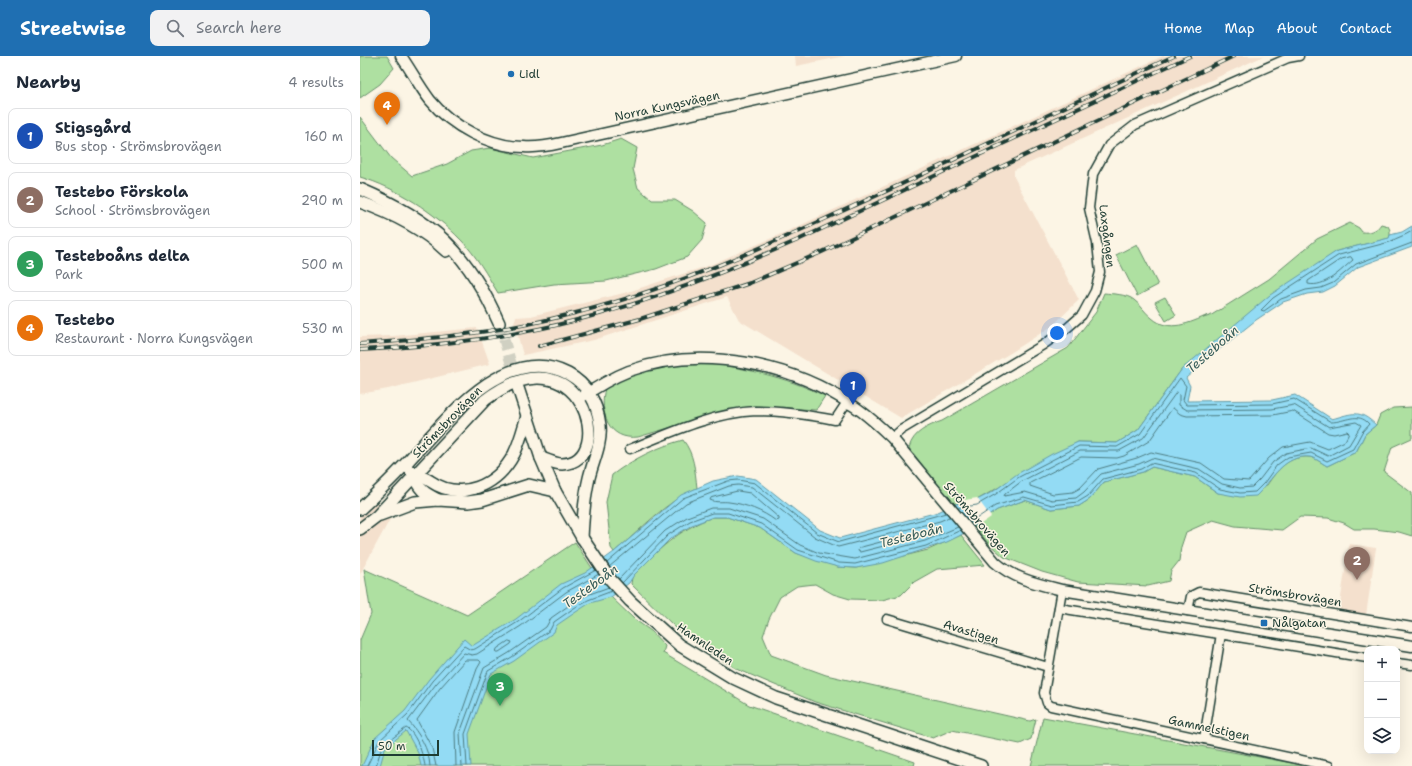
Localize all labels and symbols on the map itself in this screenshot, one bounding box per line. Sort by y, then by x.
place label: Lidl [519,66,540,82]
marker: Lidl [506,69,516,79]
street label: Norra Kungsvägen [613,87,721,125]
pin: 4 [374,92,400,125]
street label: Laxgången [1095,204,1119,268]
water label: Testeboån [1182,322,1242,377]
your location [1047,323,1067,343]
pin: 1 [840,372,866,405]
street label: Strömsbrovägen [409,383,485,461]
street label: Strömsbrovägen [940,478,1014,560]
water label: Testeboån [878,519,944,552]
pin: 2 [1344,547,1370,580]
water label: Testeboån [559,561,621,612]
street label: Strömsbrovägen [1247,580,1343,610]
place label: Nålgatan [1272,615,1326,631]
street label: Avastigen [941,616,1001,648]
marker: Nålgatan [1259,618,1269,628]
street label: Hamnleden [673,619,737,669]
pin: 3 [487,673,513,706]
street label: Gammelstigen [1167,712,1251,744]
scale bar [372,738,439,757]

